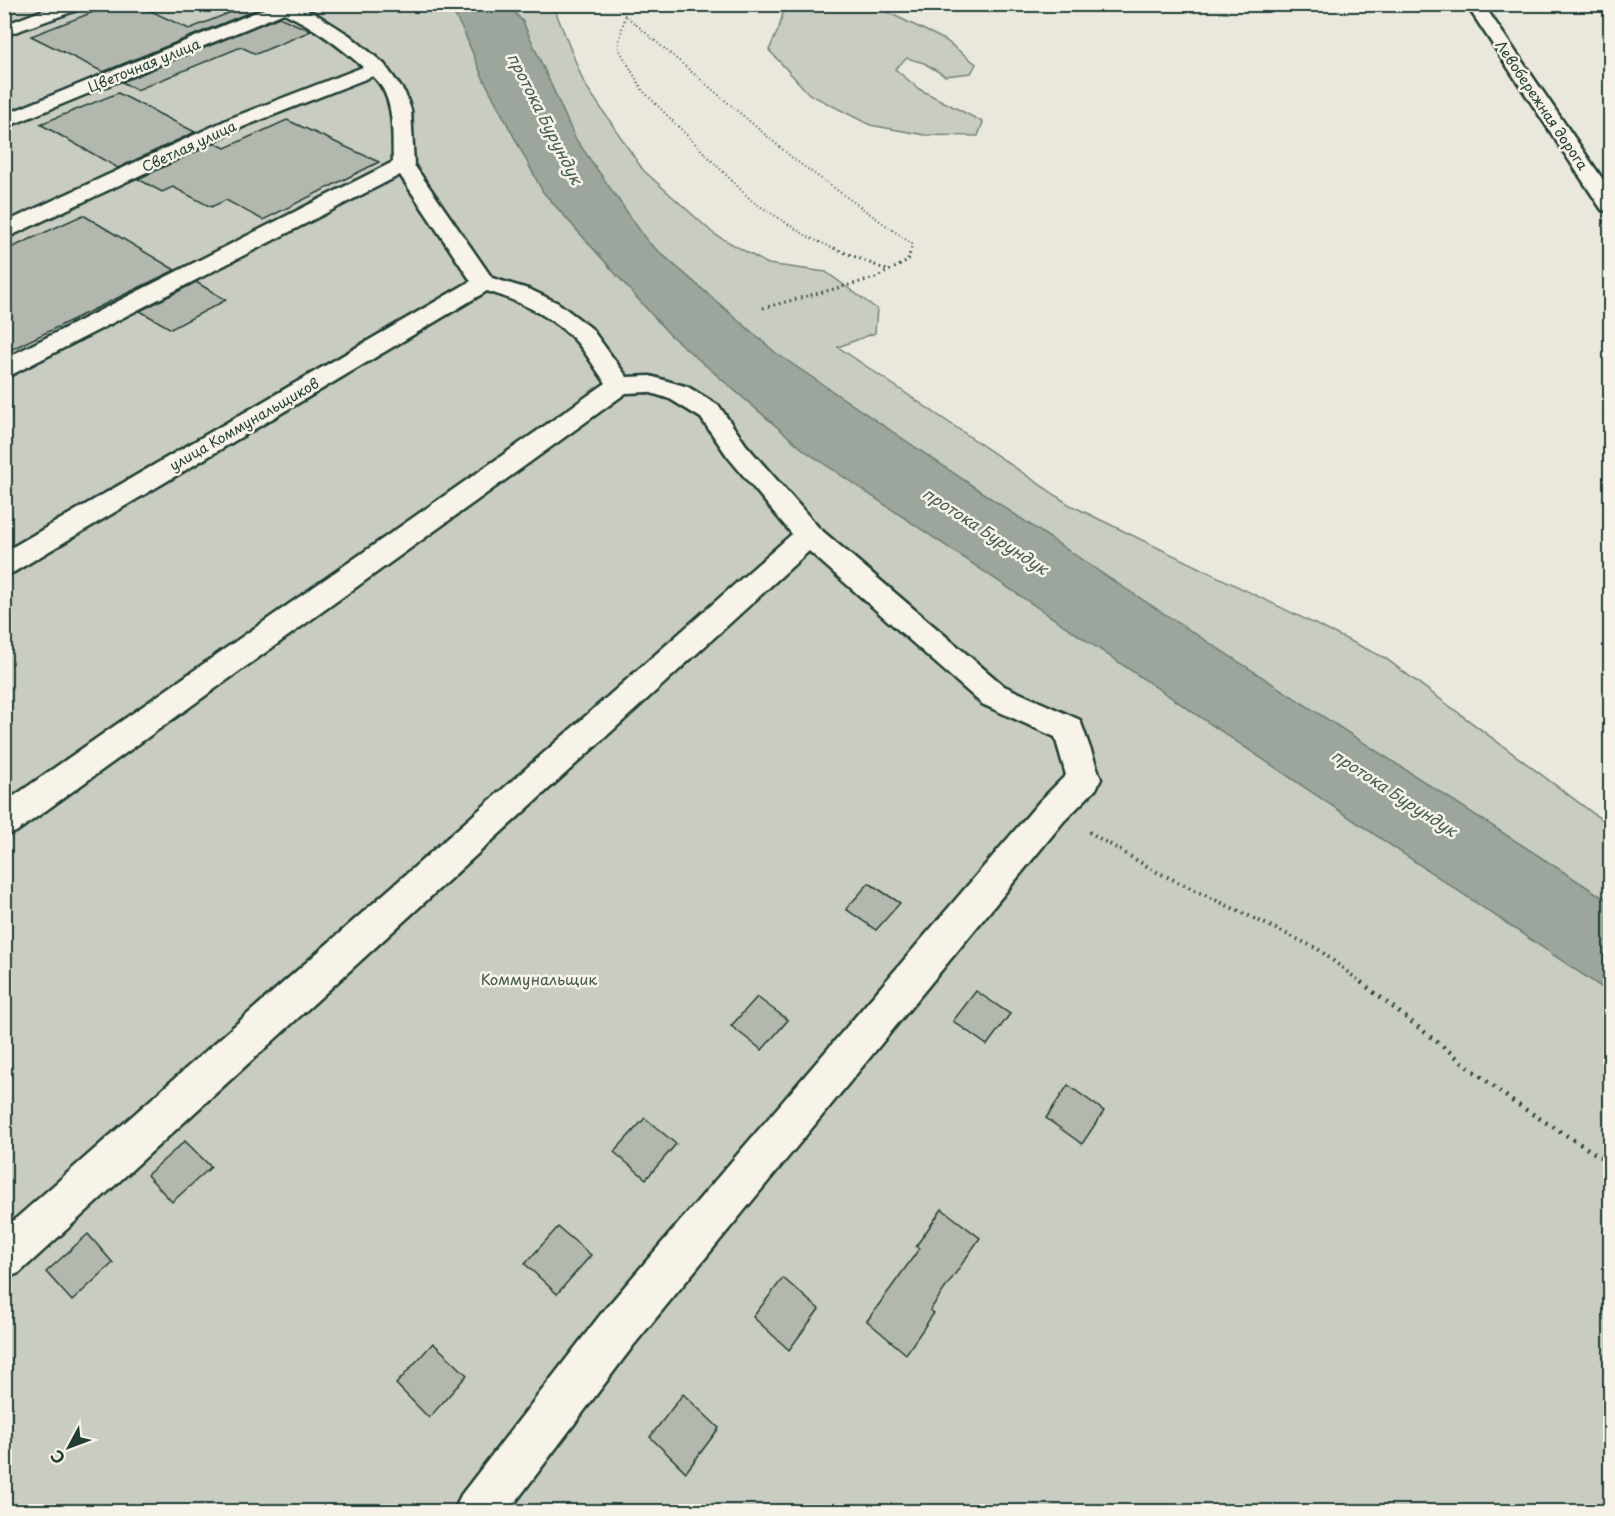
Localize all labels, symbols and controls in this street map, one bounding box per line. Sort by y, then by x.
street label: Цветочная улица [85,33,204,97]
street label: Левобережная дорога [1491,36,1594,174]
water label: протока Бурундук [502,48,590,189]
street label: Светлая улица [138,115,240,177]
street label: улица Коммунальщиков [165,372,323,476]
water label: протока Бурундук [919,480,1055,580]
water label: протока Бурундук [1328,742,1464,842]
park label: Коммунальщик [481,967,597,990]
north arrow [39,1417,99,1477]
text: С [44,1445,70,1470]

